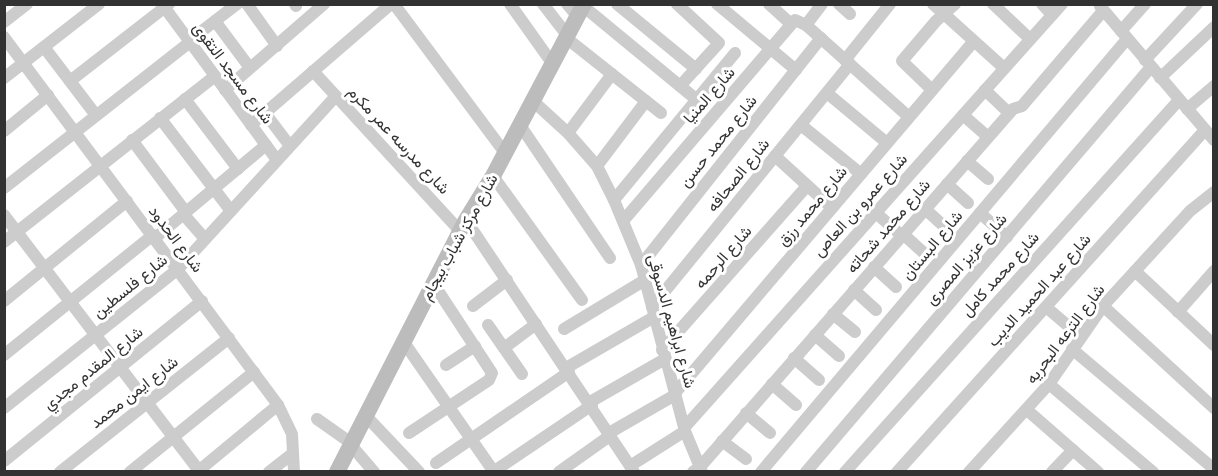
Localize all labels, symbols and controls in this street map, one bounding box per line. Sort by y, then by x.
street label: شارع مسجد التقوى [187,19,277,129]
street label: شارع المنيا [679,63,740,129]
street label: شارع مدرسه عمر مكرم [343,82,454,199]
street label: شارع محمد حسن [675,91,762,192]
street label: شارع الصحافه [703,135,775,217]
street label: شارع عمرو بن العاص [809,150,913,262]
street label: شارع محمد رزق [773,162,852,251]
street label: شارع مركز شباب بيجام [416,170,503,304]
street label: شارع محمد شحاته [842,175,935,278]
street label: شارع الحدود [143,202,207,277]
street label: شارع البستان [898,207,968,285]
street label: شارع عزيز المصرى [921,209,1012,310]
street label: شارع الرحمه [690,222,757,294]
street label: شارع محمد كامل [957,228,1044,322]
street label: شارع عبد الحميد الديب [983,230,1096,352]
street label: شارع فلسطين [89,250,172,323]
street label: شارع ابراهيم الدسوقى [642,252,700,391]
street label: شارع الترعه البحريه [1021,281,1110,389]
street label: شارع المقدم مجدي [39,322,149,417]
street label: شارع ايمن محمد [86,352,183,434]

